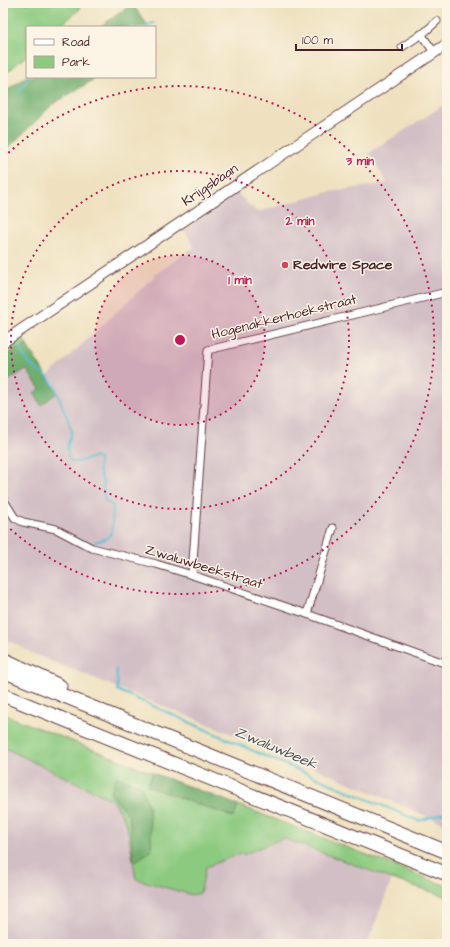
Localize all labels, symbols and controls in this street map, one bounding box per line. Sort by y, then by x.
legend [26,26,156,78]
scale bar [296,26,402,52]
text: 100 m [302,32,333,49]
text: Road [62,34,90,51]
text: Park [62,54,90,71]
text: 3 min [345,153,374,170]
street label: Krijgsbaan [178,159,242,211]
text: 2 min [285,213,314,230]
place label: Redwire Space [293,255,393,275]
marker: Redwire Space [280,260,290,270]
text: 1 min [228,272,252,289]
street label: Hogenakkerhoekstraat [209,289,359,345]
centre of rings [173,333,187,347]
street label: Zwaluwbeekstraat [143,540,266,594]
water label: Zwaluwbeek [232,721,321,775]

